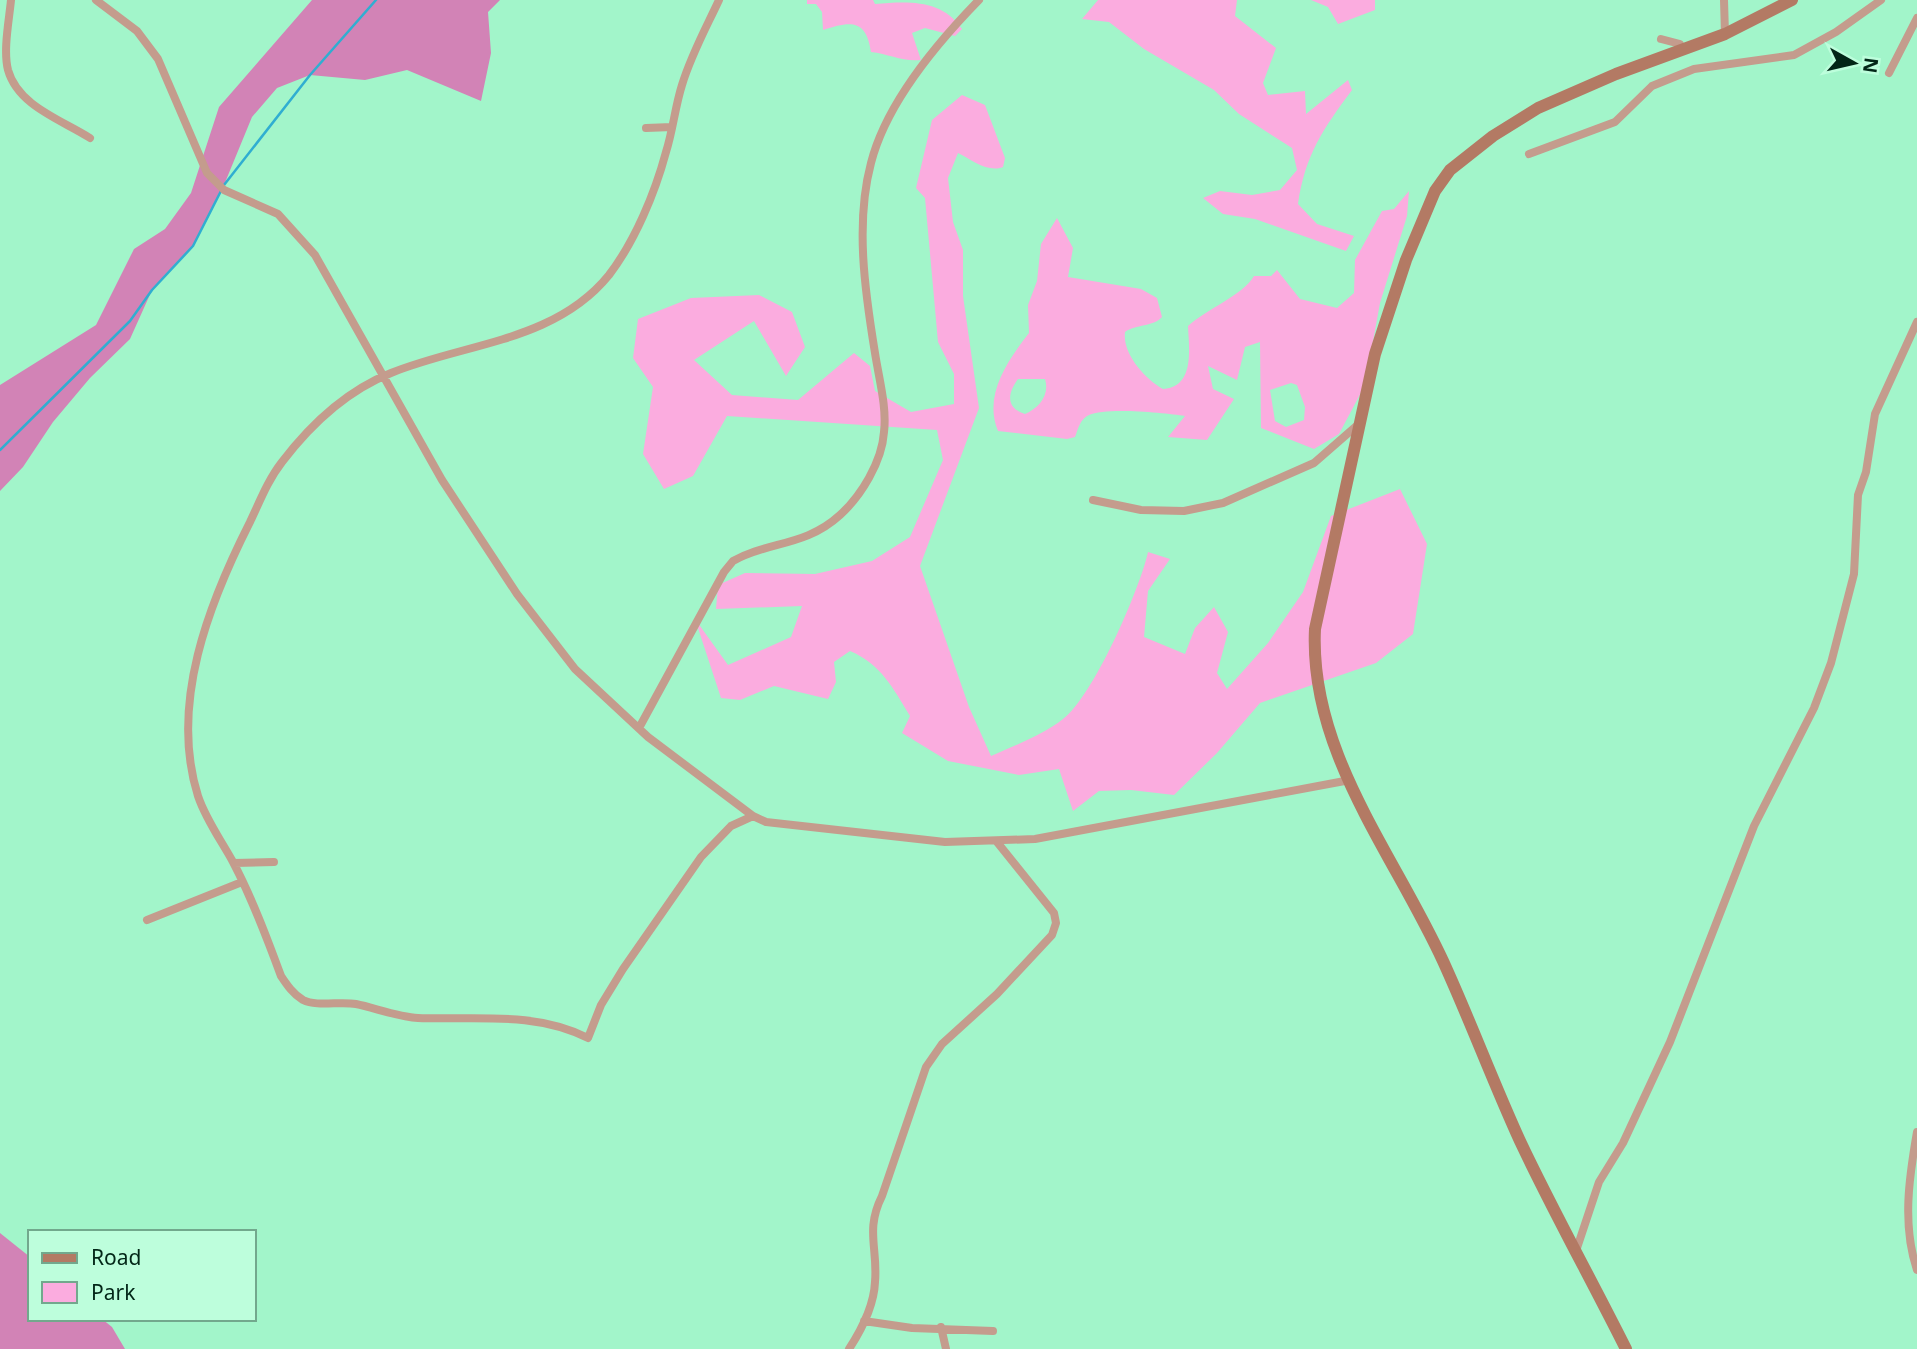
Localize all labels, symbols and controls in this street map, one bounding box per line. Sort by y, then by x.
north arrow [1819,28,1889,98]
text: N [1857,56,1885,75]
legend [28,1230,256,1321]
text: Road [91,1243,141,1271]
text: Park [91,1278,136,1306]

